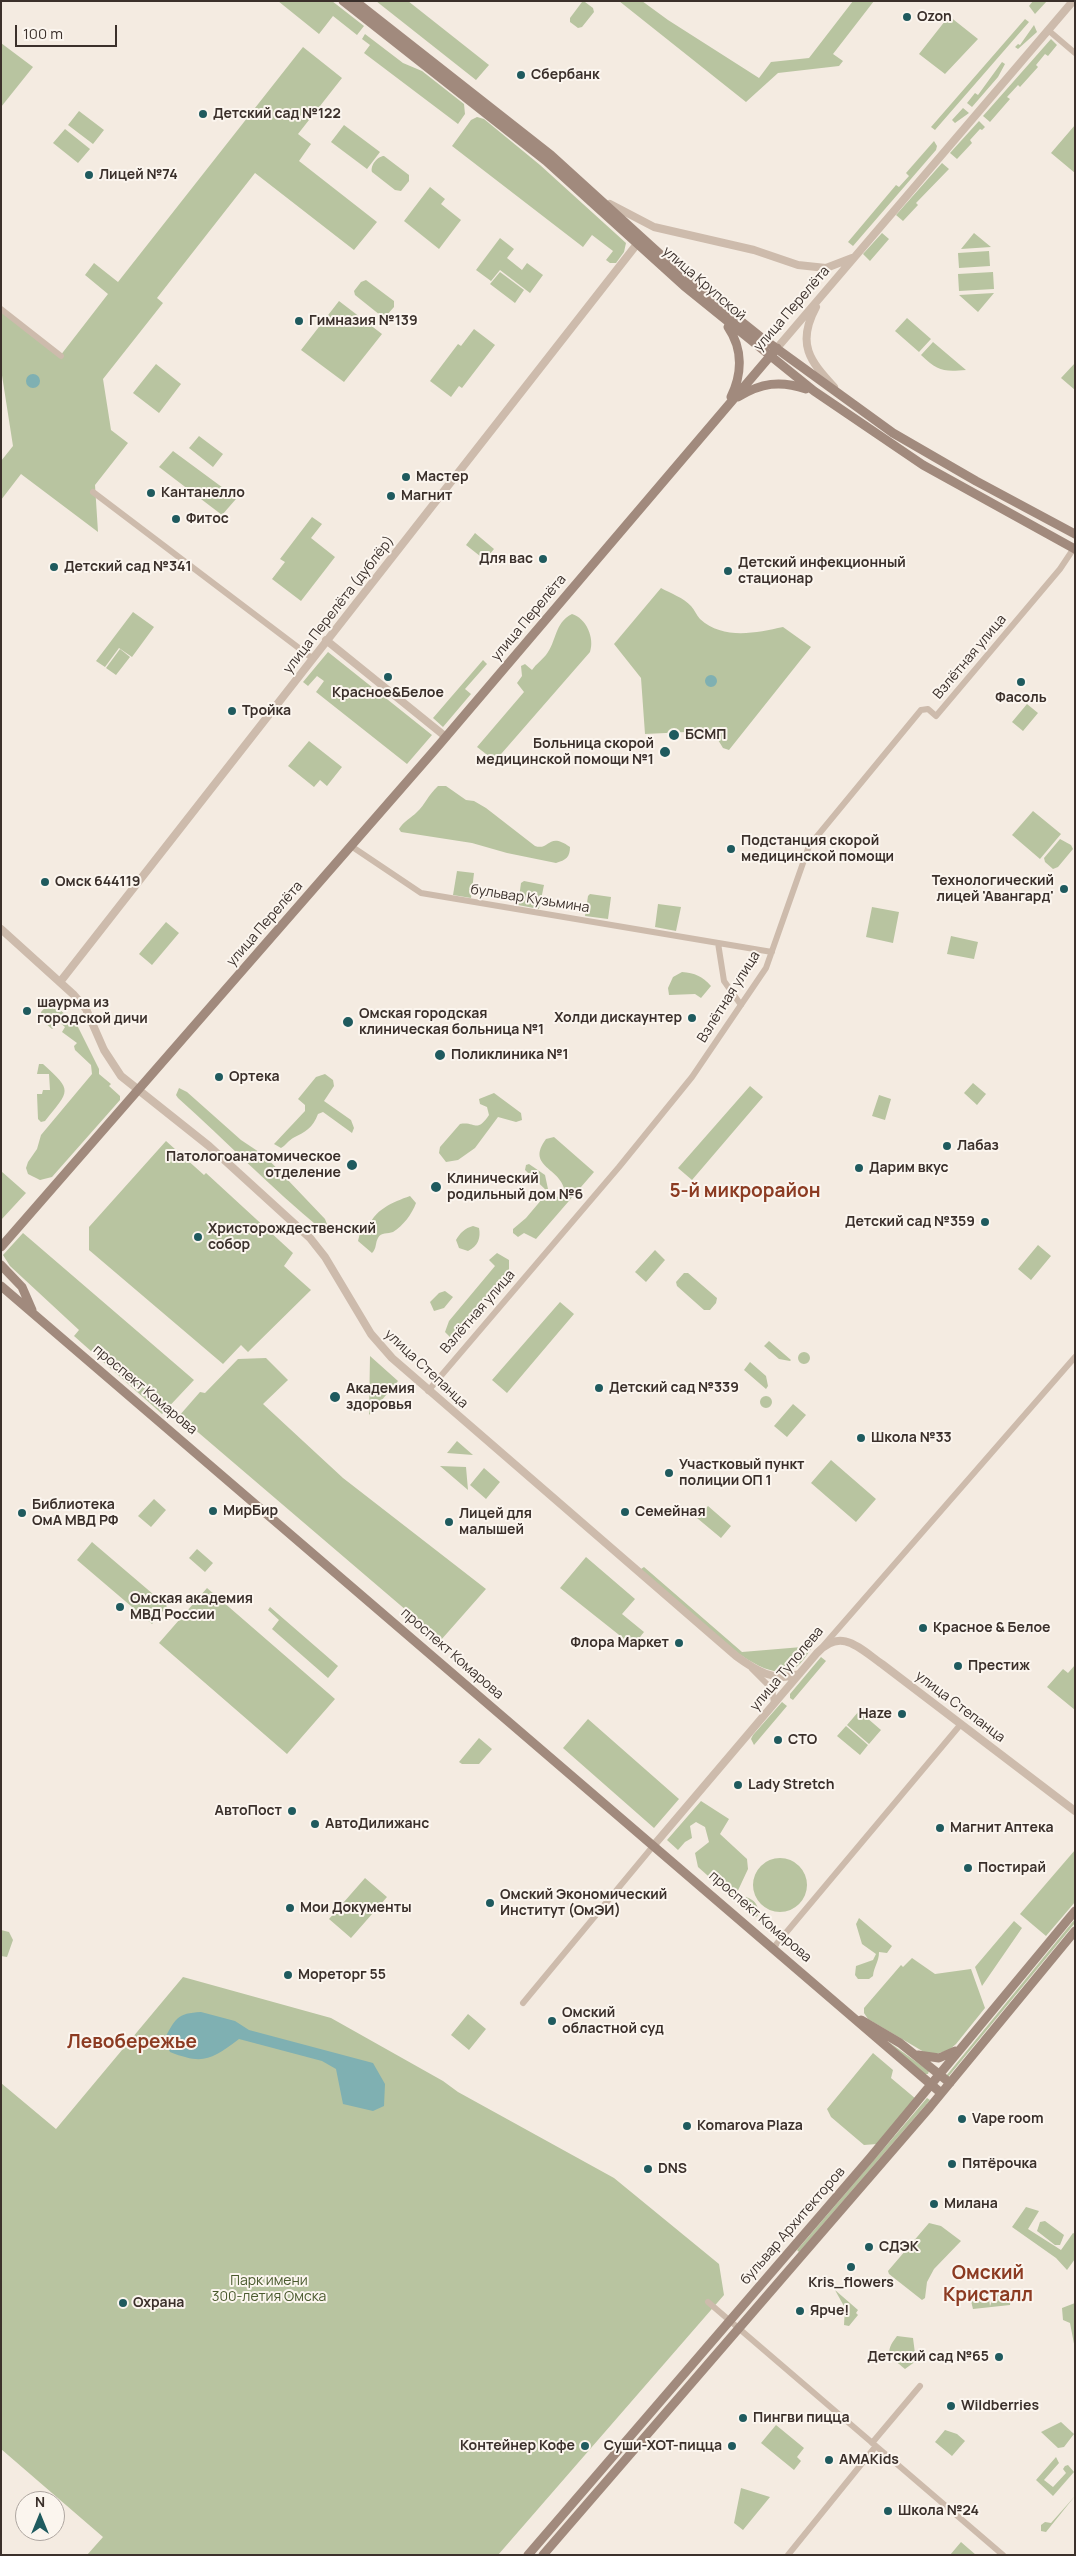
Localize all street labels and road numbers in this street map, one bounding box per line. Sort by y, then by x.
street label: улица Крупской [659,243,749,325]
street label: улица Перелёта [750,263,834,355]
street label: улица Перелёта (дублёр) [280,533,398,677]
street label: улица Перелёта [488,571,570,665]
street label: Взлётная улица [930,611,1010,703]
street label: улица Перелёта [223,878,307,970]
street label: бульвар Кузьмина [469,881,591,917]
street label: Взлётная улица [694,948,764,1046]
street label: Взлётная улица [437,1267,519,1357]
street label: улица Степанца [381,1326,471,1412]
street label: проспект Комарова [90,1342,200,1438]
street label: проспект Комарова [397,1605,507,1703]
street label: улица Туполева [747,1623,827,1715]
street label: улица Степанца [912,1668,1008,1746]
street label: проспект Комарова [705,1868,815,1966]
street label: бульвар Архитекторов [737,2164,849,2288]

